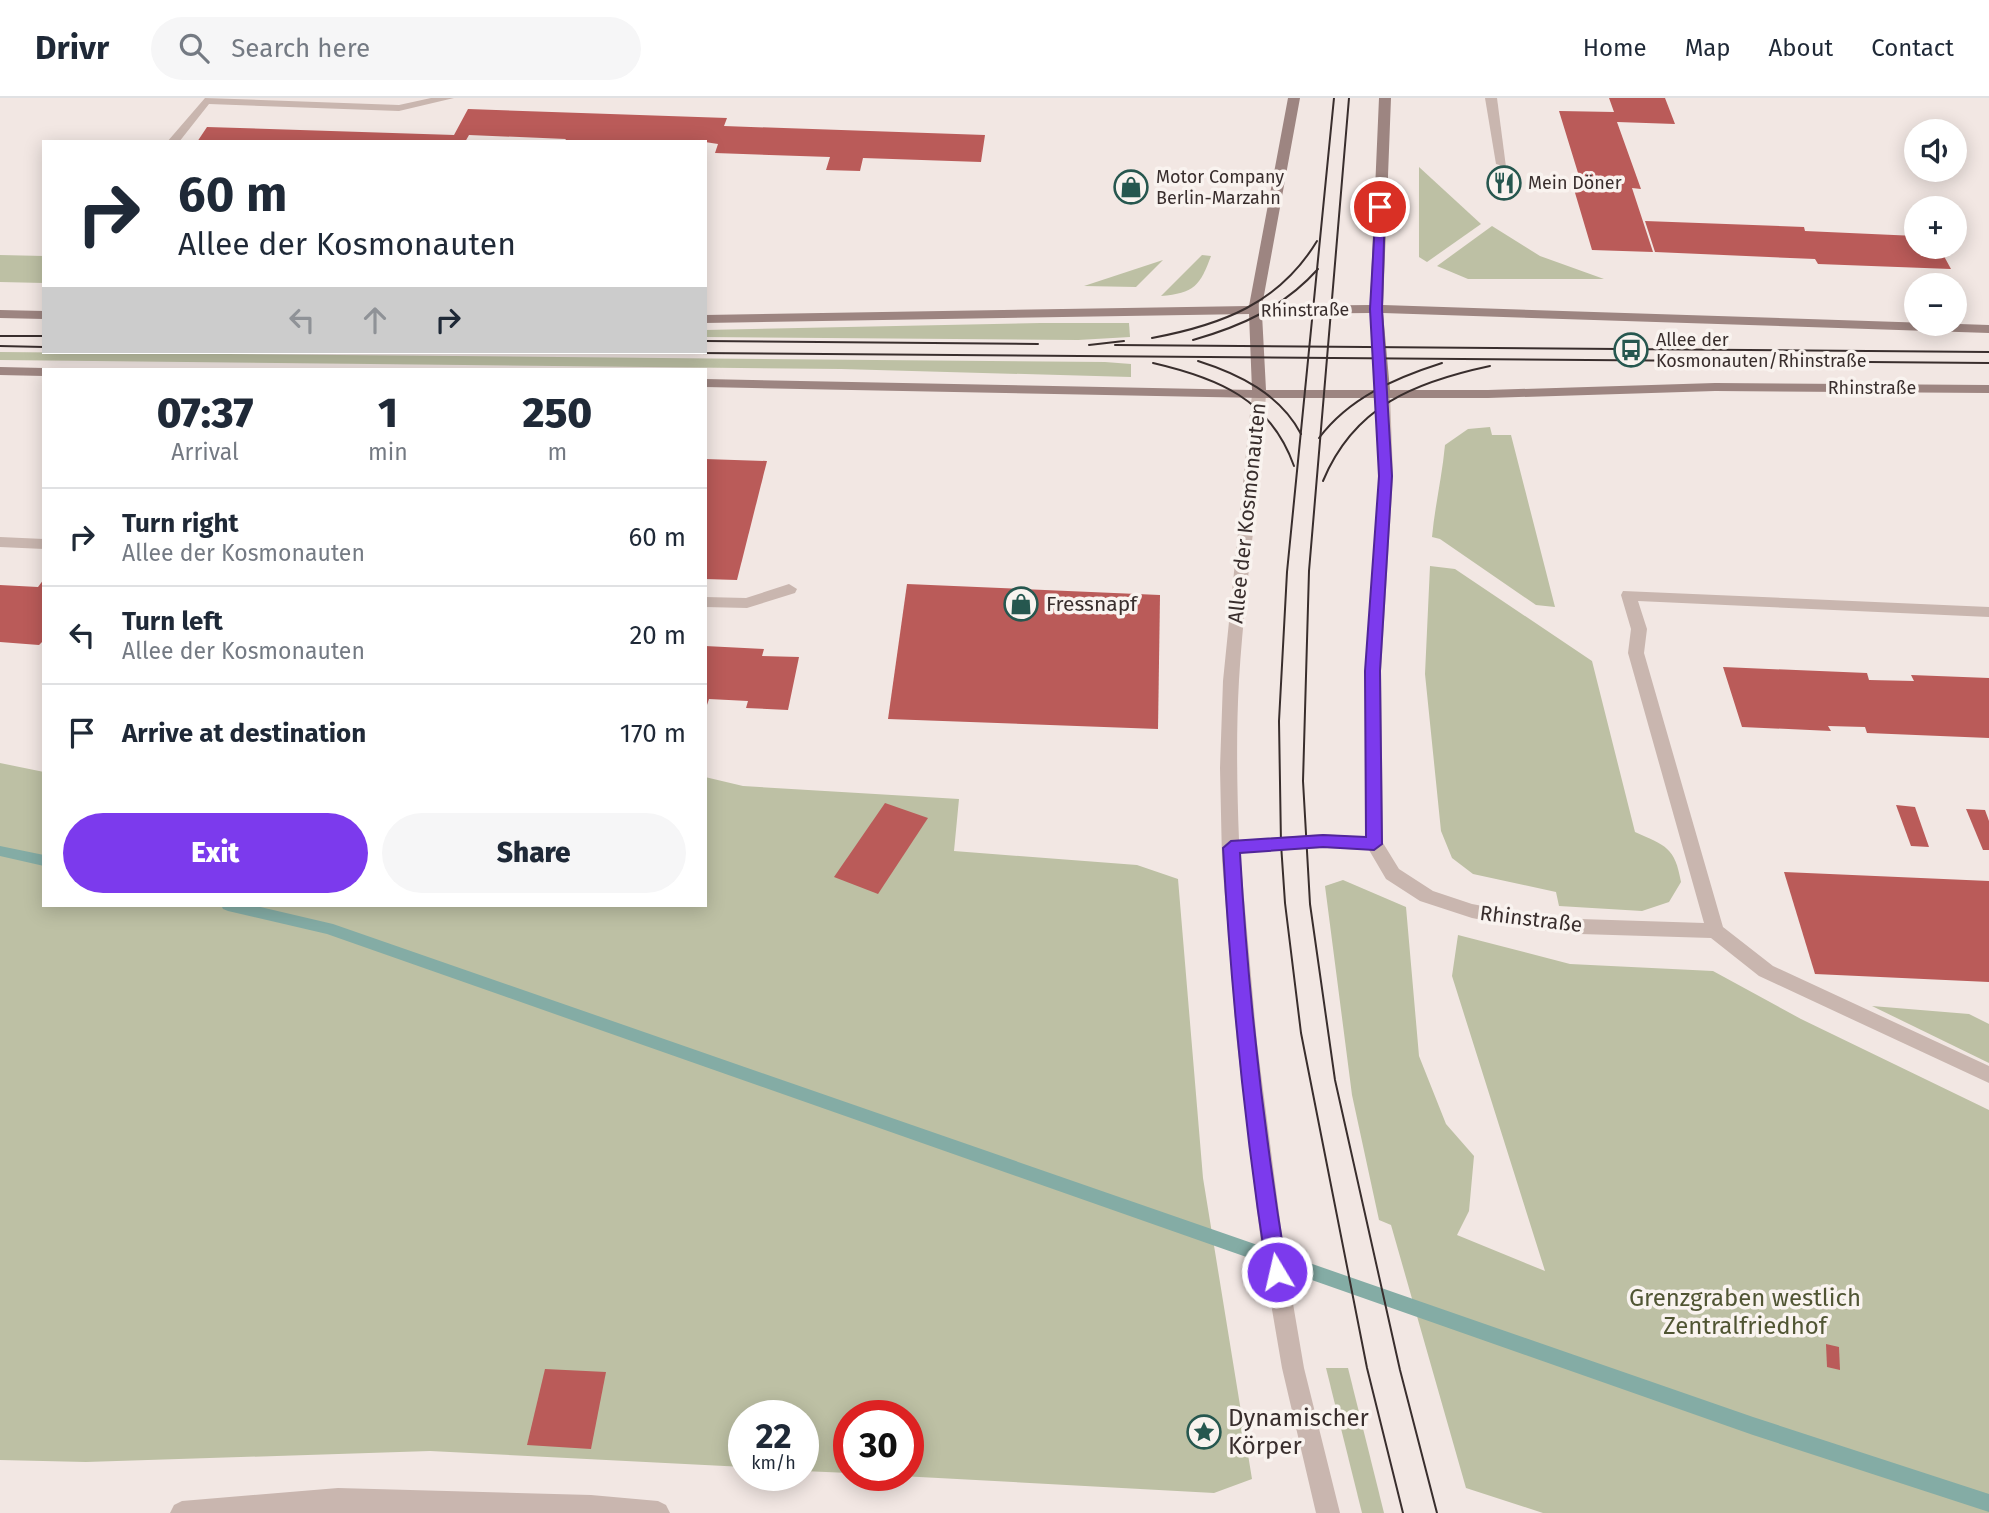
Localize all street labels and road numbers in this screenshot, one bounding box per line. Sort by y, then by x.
street label: Rhinstraße [1261,298,1349,322]
street label: Rhinstraße [1828,377,1916,399]
street label: Allee der Kosmonauten [1222,401,1272,625]
street label: Rhinstraße [1478,900,1584,938]

